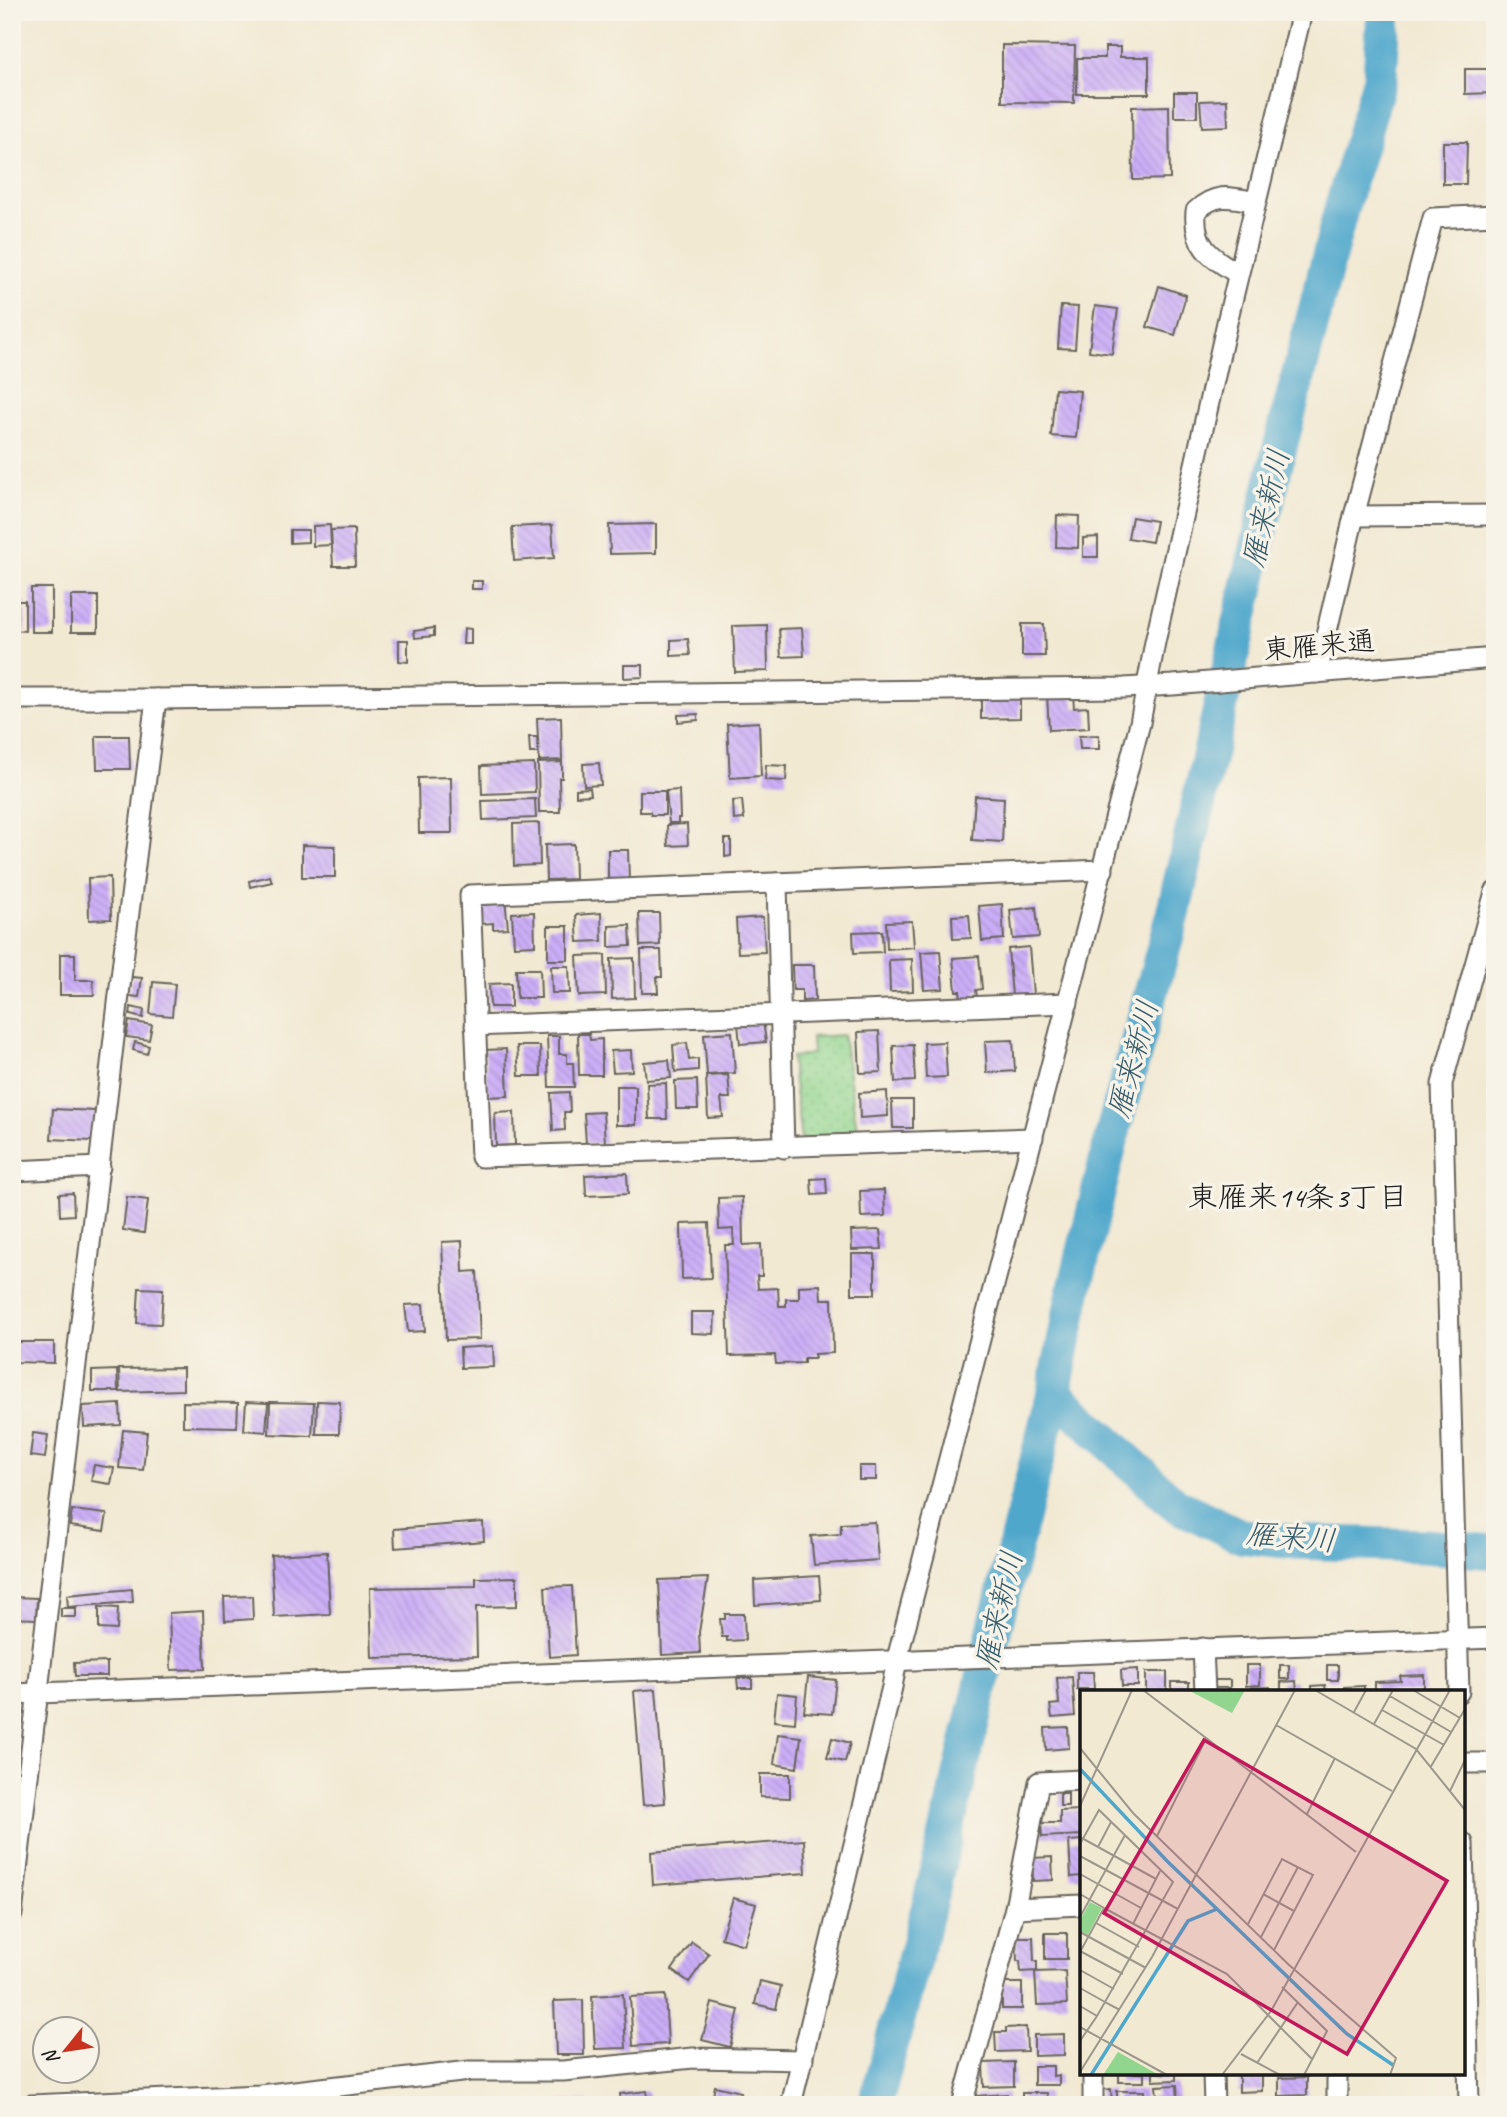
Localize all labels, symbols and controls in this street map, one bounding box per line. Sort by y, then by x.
water label: 雁来新川 [1234,445,1298,571]
street label: 東雁来通 [1262,623,1376,667]
water label: 雁来新川 [1099,996,1167,1122]
district label: 東雁来14条3丁目 [1188,1178,1408,1216]
water label: 雁来川 [1245,1514,1337,1560]
water label: 雁来新川 [967,1547,1031,1673]
inset map [1080,1690,1465,2075]
north arrow [32,2016,102,2086]
text: N [37,2044,65,2069]

